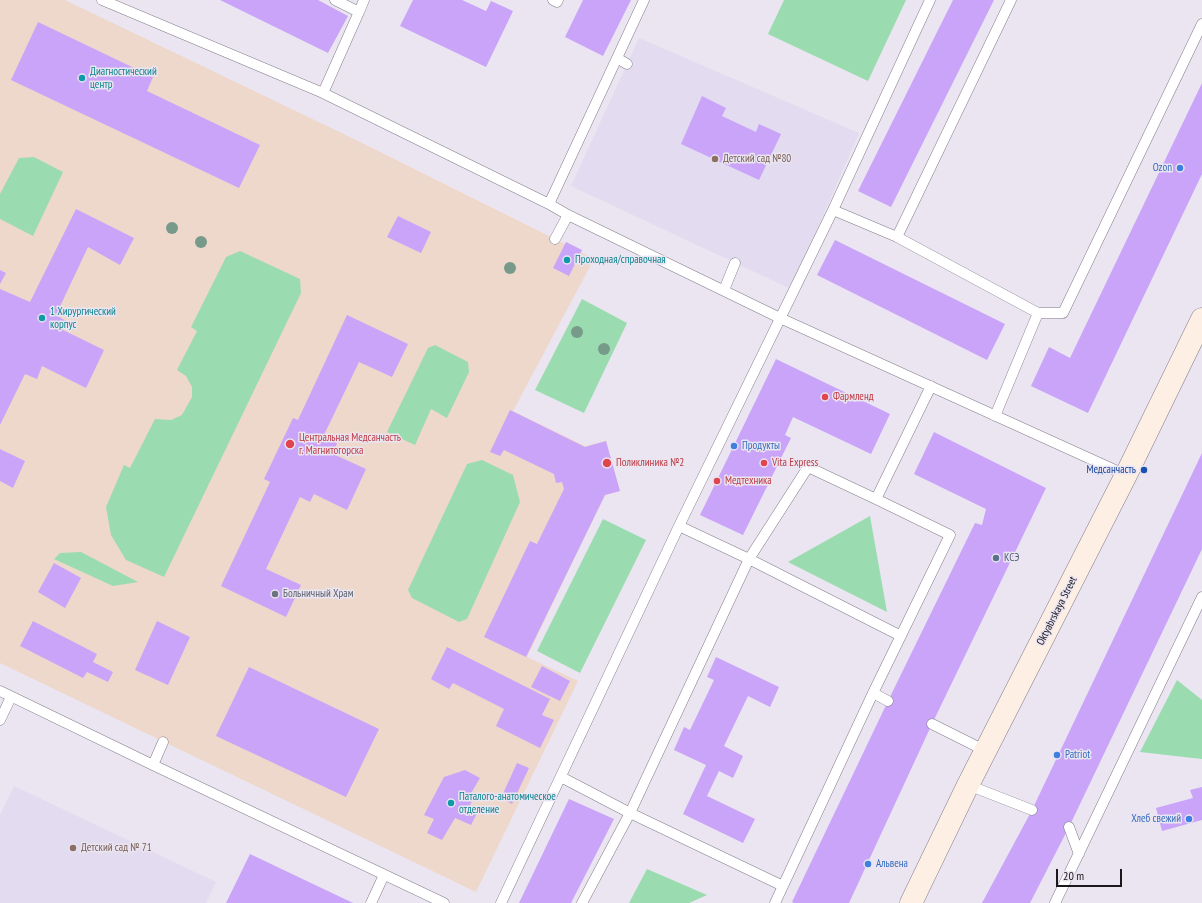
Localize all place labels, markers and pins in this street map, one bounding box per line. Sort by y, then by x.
place label: Диагностический центр [90,65,157,91]
marker: Диагностический центр [77,73,87,83]
place label: Детский сад №80 [723,152,791,166]
marker: Детский сад №80 [710,154,720,164]
place label: Ozon [1153,161,1172,175]
marker: Ozon [1175,163,1185,173]
place label: Проходная/справочная [575,253,666,267]
marker: Проходная/справочная [562,255,572,265]
place label: 1 Хирургический корпус [50,305,116,331]
marker: 1 Хирургический корпус [37,313,47,323]
place label: Фармленд [833,390,874,404]
marker: Фармленд [820,392,830,402]
place label: Центральная Медсанчасть г. Магнитогорска [299,431,401,457]
marker: Центральная Медсанчасть г. Магнитогорска [284,438,296,450]
place label: Продукты [742,439,780,453]
marker: Продукты [729,441,739,451]
place label: Поликлиника №2 [616,456,684,470]
place label: Vita Express [772,456,818,470]
marker: Поликлиника №2 [601,457,613,469]
marker: Vita Express [759,458,769,468]
place label: Медсанчасть [1086,463,1136,477]
marker: Медсанчасть [1139,465,1149,475]
place label: Медтехника [725,474,772,488]
marker: Медтехника [712,476,722,486]
place label: КСЭ [1004,551,1019,565]
marker: КСЭ [991,553,1001,563]
place label: Больничный Храм [283,587,354,601]
marker: Больничный Храм [270,589,280,599]
place label: Patriot [1065,748,1090,762]
marker: Patriot [1052,750,1062,760]
place label: Паталого-анатомическое отделение [459,790,556,816]
marker: Паталого-анатомическое отделение [446,798,456,808]
place label: Хлеб свежий [1131,812,1181,826]
marker: Хлеб свежий [1184,814,1194,824]
place label: Детский сад № 71 [81,841,152,855]
marker: Детский сад № 71 [68,843,78,853]
place label: Альвена [876,857,908,871]
marker: Альвена [863,859,873,869]

